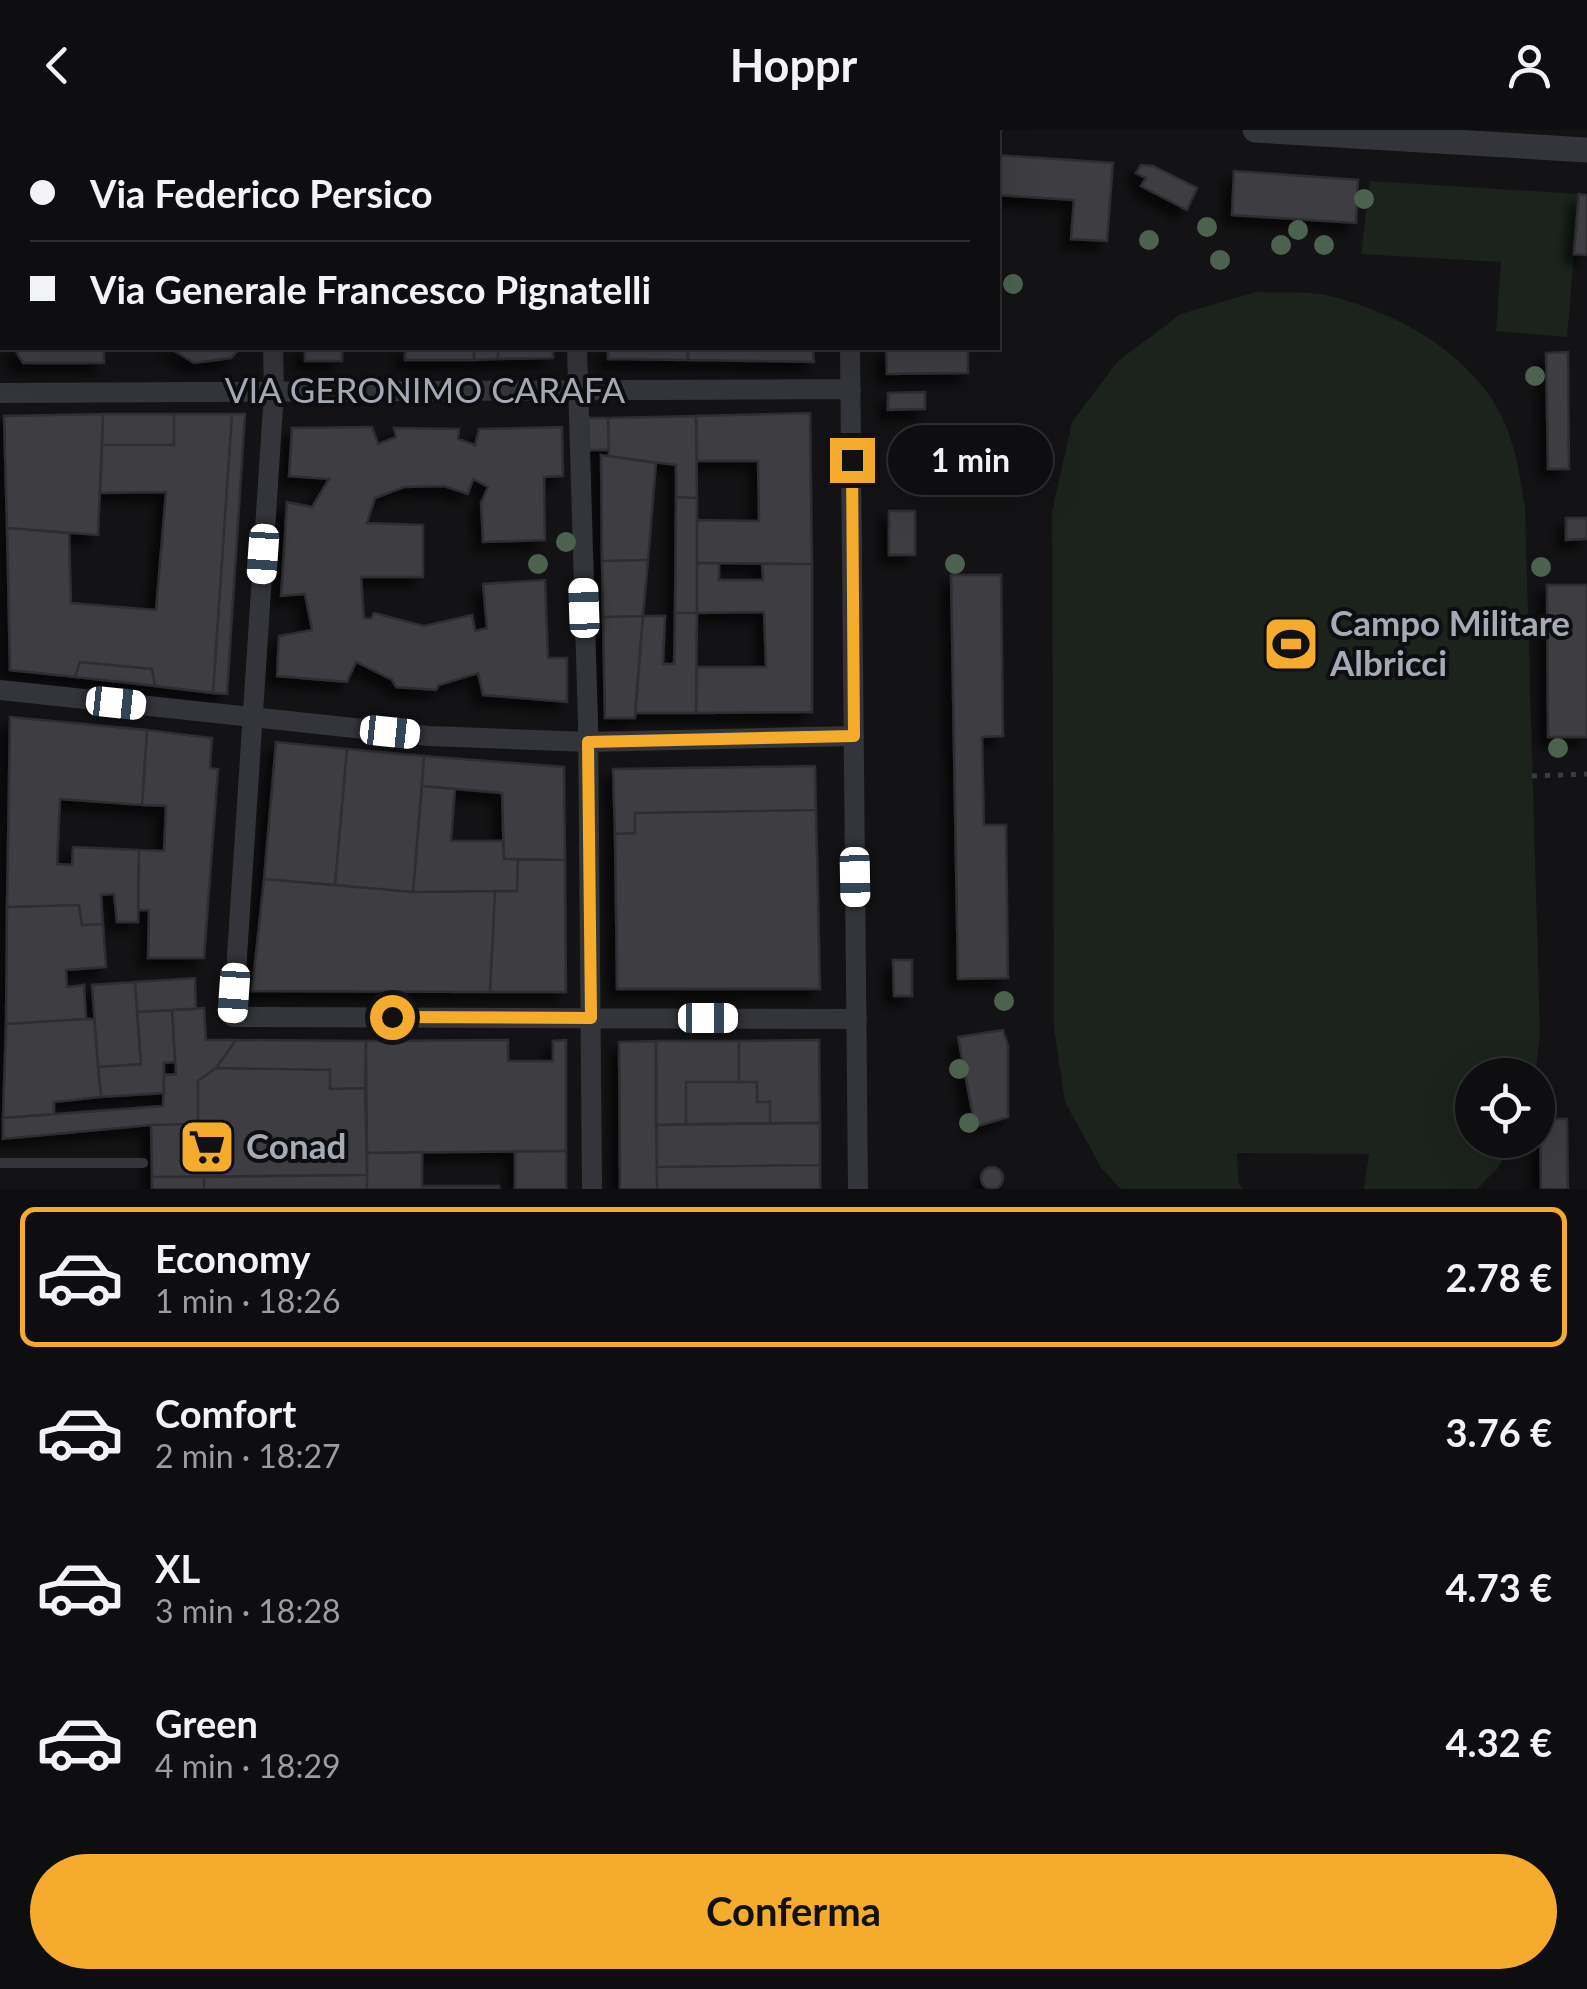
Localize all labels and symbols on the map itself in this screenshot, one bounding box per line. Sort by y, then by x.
street label: VIA GERONIMO CARAFA [225,368,626,410]
callout: 1 min [887,425,1052,495]
route end [830,438,875,483]
car [246,523,280,585]
car [568,577,600,639]
place label: Campo Militare Albricci [1329,601,1570,683]
sports icon: Campo Militare Albricci [1261,614,1321,674]
car [85,685,147,721]
car [359,714,421,750]
car [839,847,871,907]
car [217,962,251,1024]
route start [370,995,415,1040]
car [678,1003,738,1033]
supermarket icon: Conad [177,1117,237,1177]
place label: Conad [246,1124,346,1166]

